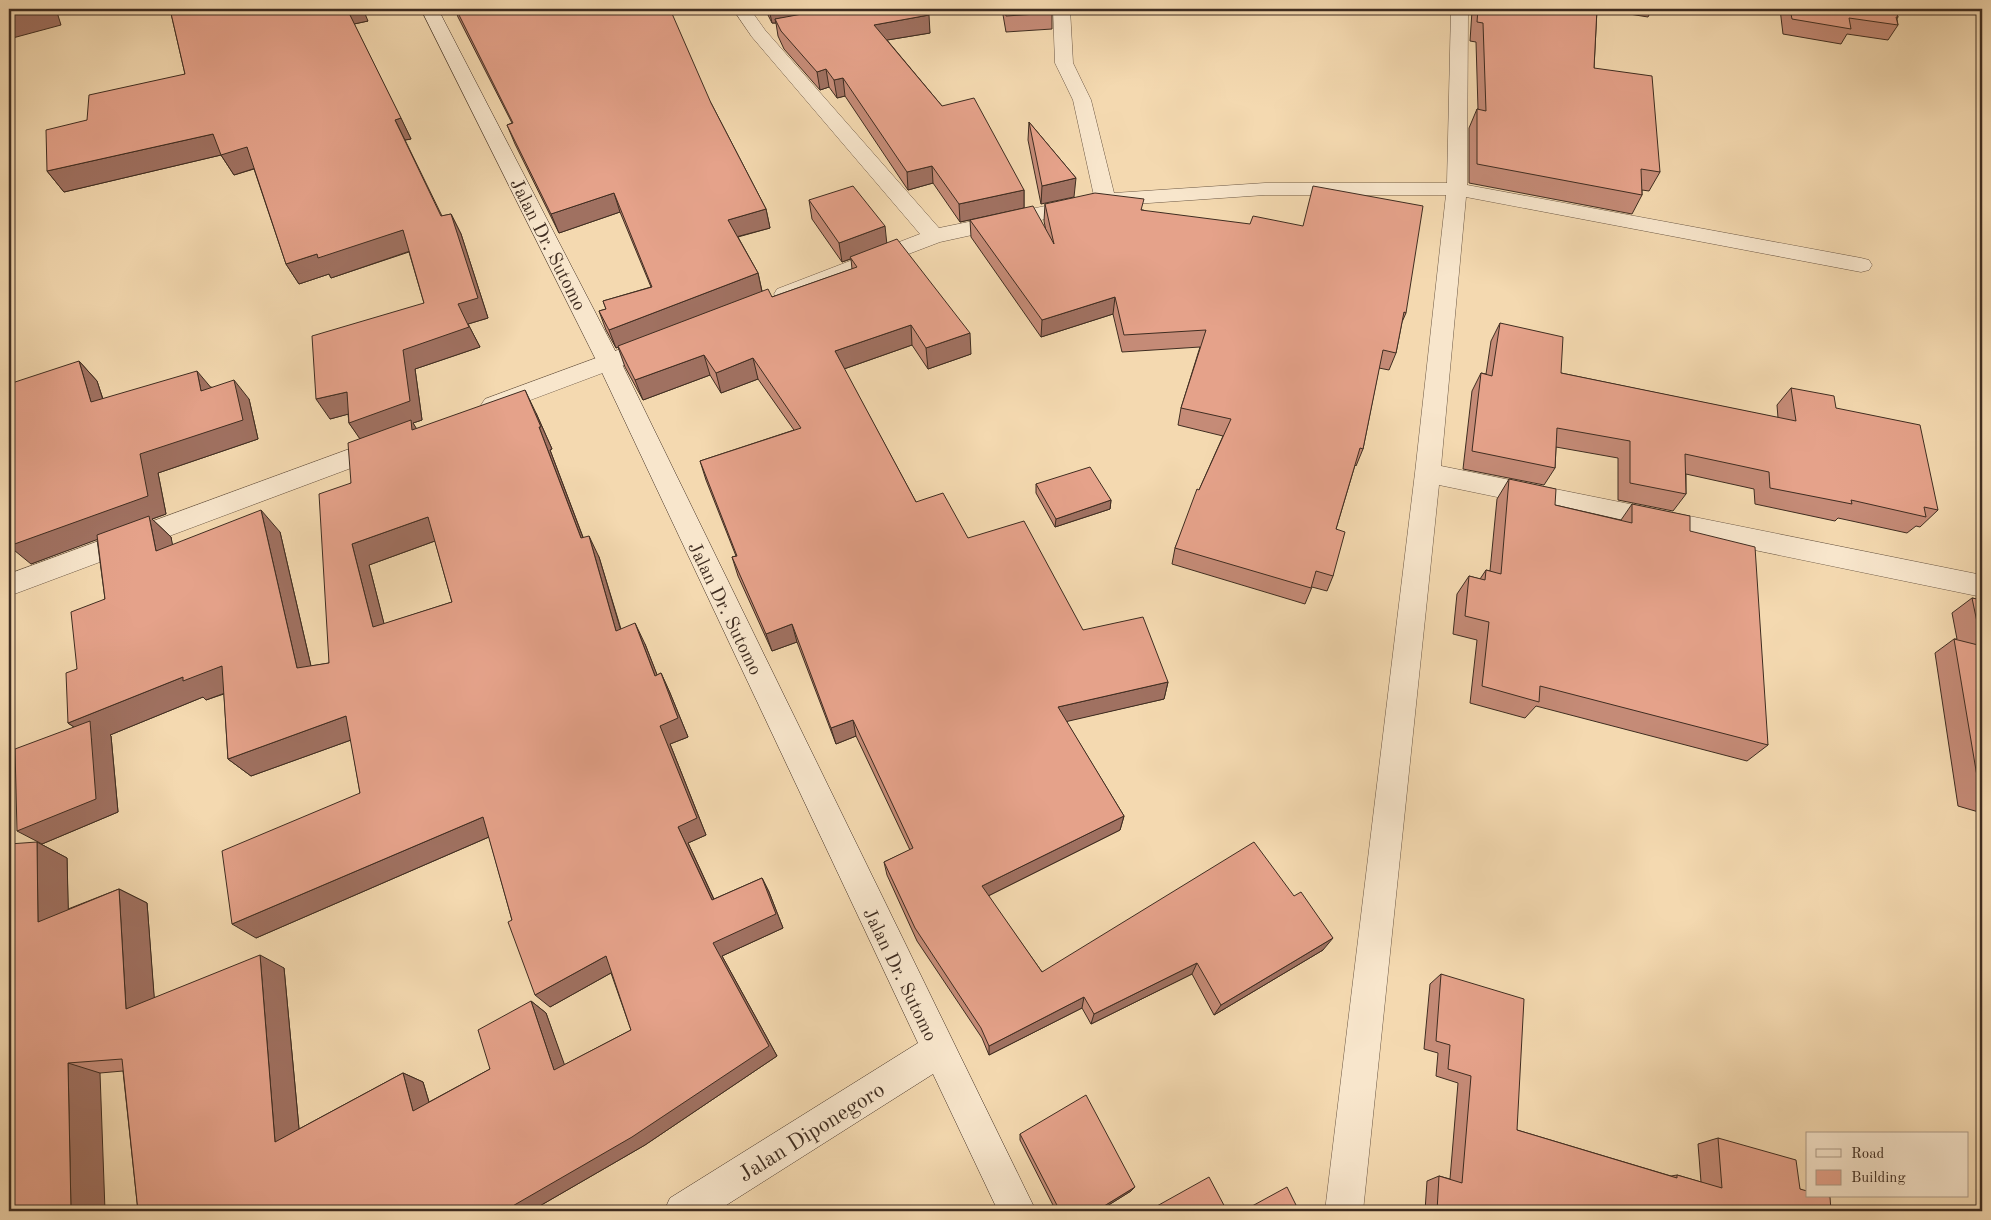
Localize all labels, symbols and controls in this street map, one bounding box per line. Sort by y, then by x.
street label: Jalan Dr. Sutomo [505,176,588,314]
street label: Jalan Dr. Sutomo [683,540,764,679]
street label: Jalan Dr. Sutomo [858,906,939,1045]
street label: Jalan Diponegoro [735,1079,889,1186]
legend [1806,1132,1968,1198]
text: Road [1851,1147,1885,1162]
text: Building [1851,1171,1906,1186]

